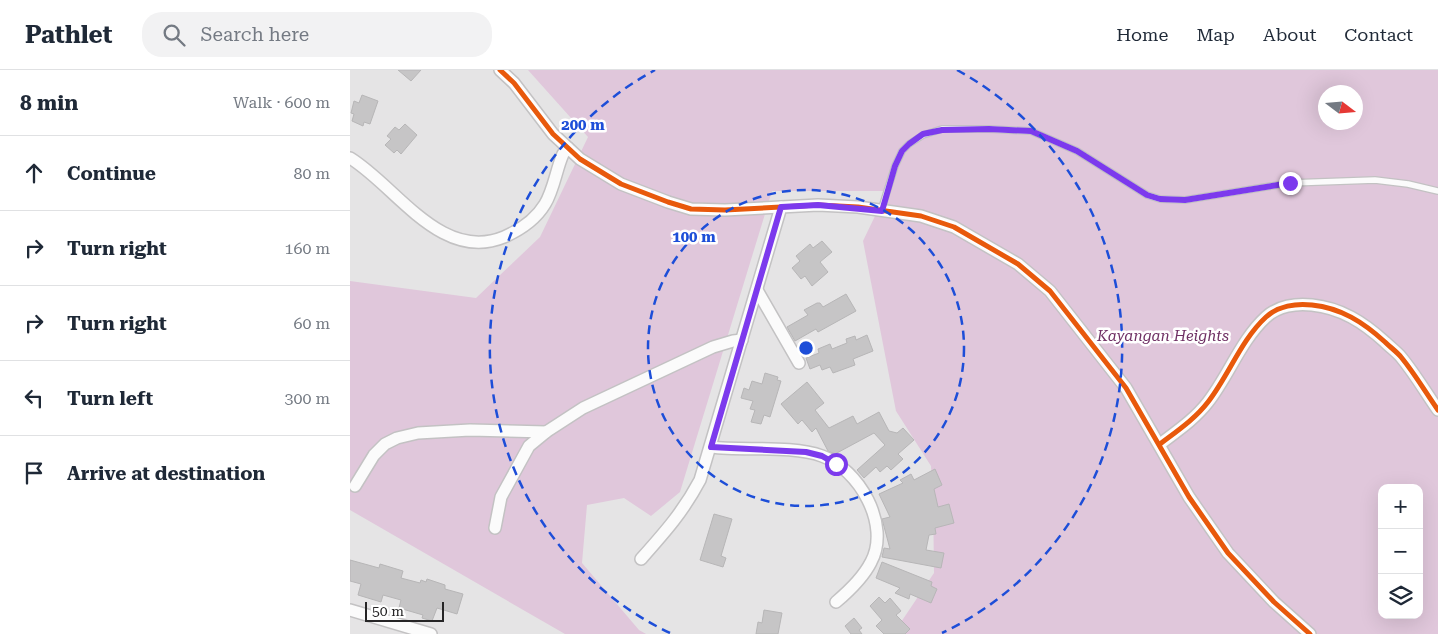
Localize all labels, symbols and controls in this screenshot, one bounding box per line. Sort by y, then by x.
search box [142,12,492,57]
text: Pathlet [25,21,112,49]
icon: search [160,21,188,49]
text: Search here [200,23,309,46]
text: Home [1116,24,1168,45]
text: Map [1196,24,1235,45]
text: About [1263,24,1316,45]
text: Contact [1344,24,1413,45]
north arrow [1318,85,1363,130]
text: 8 min [20,91,78,115]
text: Walk · 600 m [233,93,330,112]
text: 200 m [561,116,605,134]
icon: ahead [20,159,48,187]
text: Continue [67,162,156,185]
text: 80 m [293,164,330,183]
route end [1279,172,1302,195]
text: 100 m [672,228,716,246]
icon: right [20,234,48,262]
text: Turn right [67,237,167,260]
text: 160 m [284,239,330,258]
icon: right [20,309,48,337]
text: Turn right [67,312,167,335]
text: 60 m [293,314,330,333]
park label: Kayangan Heights [1096,327,1229,345]
centre of rings [797,339,815,357]
icon: left [20,384,48,412]
text: Turn left [67,387,153,410]
text: 300 m [284,389,330,408]
route start [825,453,848,476]
icon: arrive [20,459,48,487]
text: Arrive at destination [67,462,265,485]
map controls [1378,484,1423,619]
button: + [1378,484,1423,529]
button: − [1378,529,1423,574]
button: layers [1378,574,1423,619]
scale bar [365,599,444,622]
text: 50 m [372,603,404,619]

